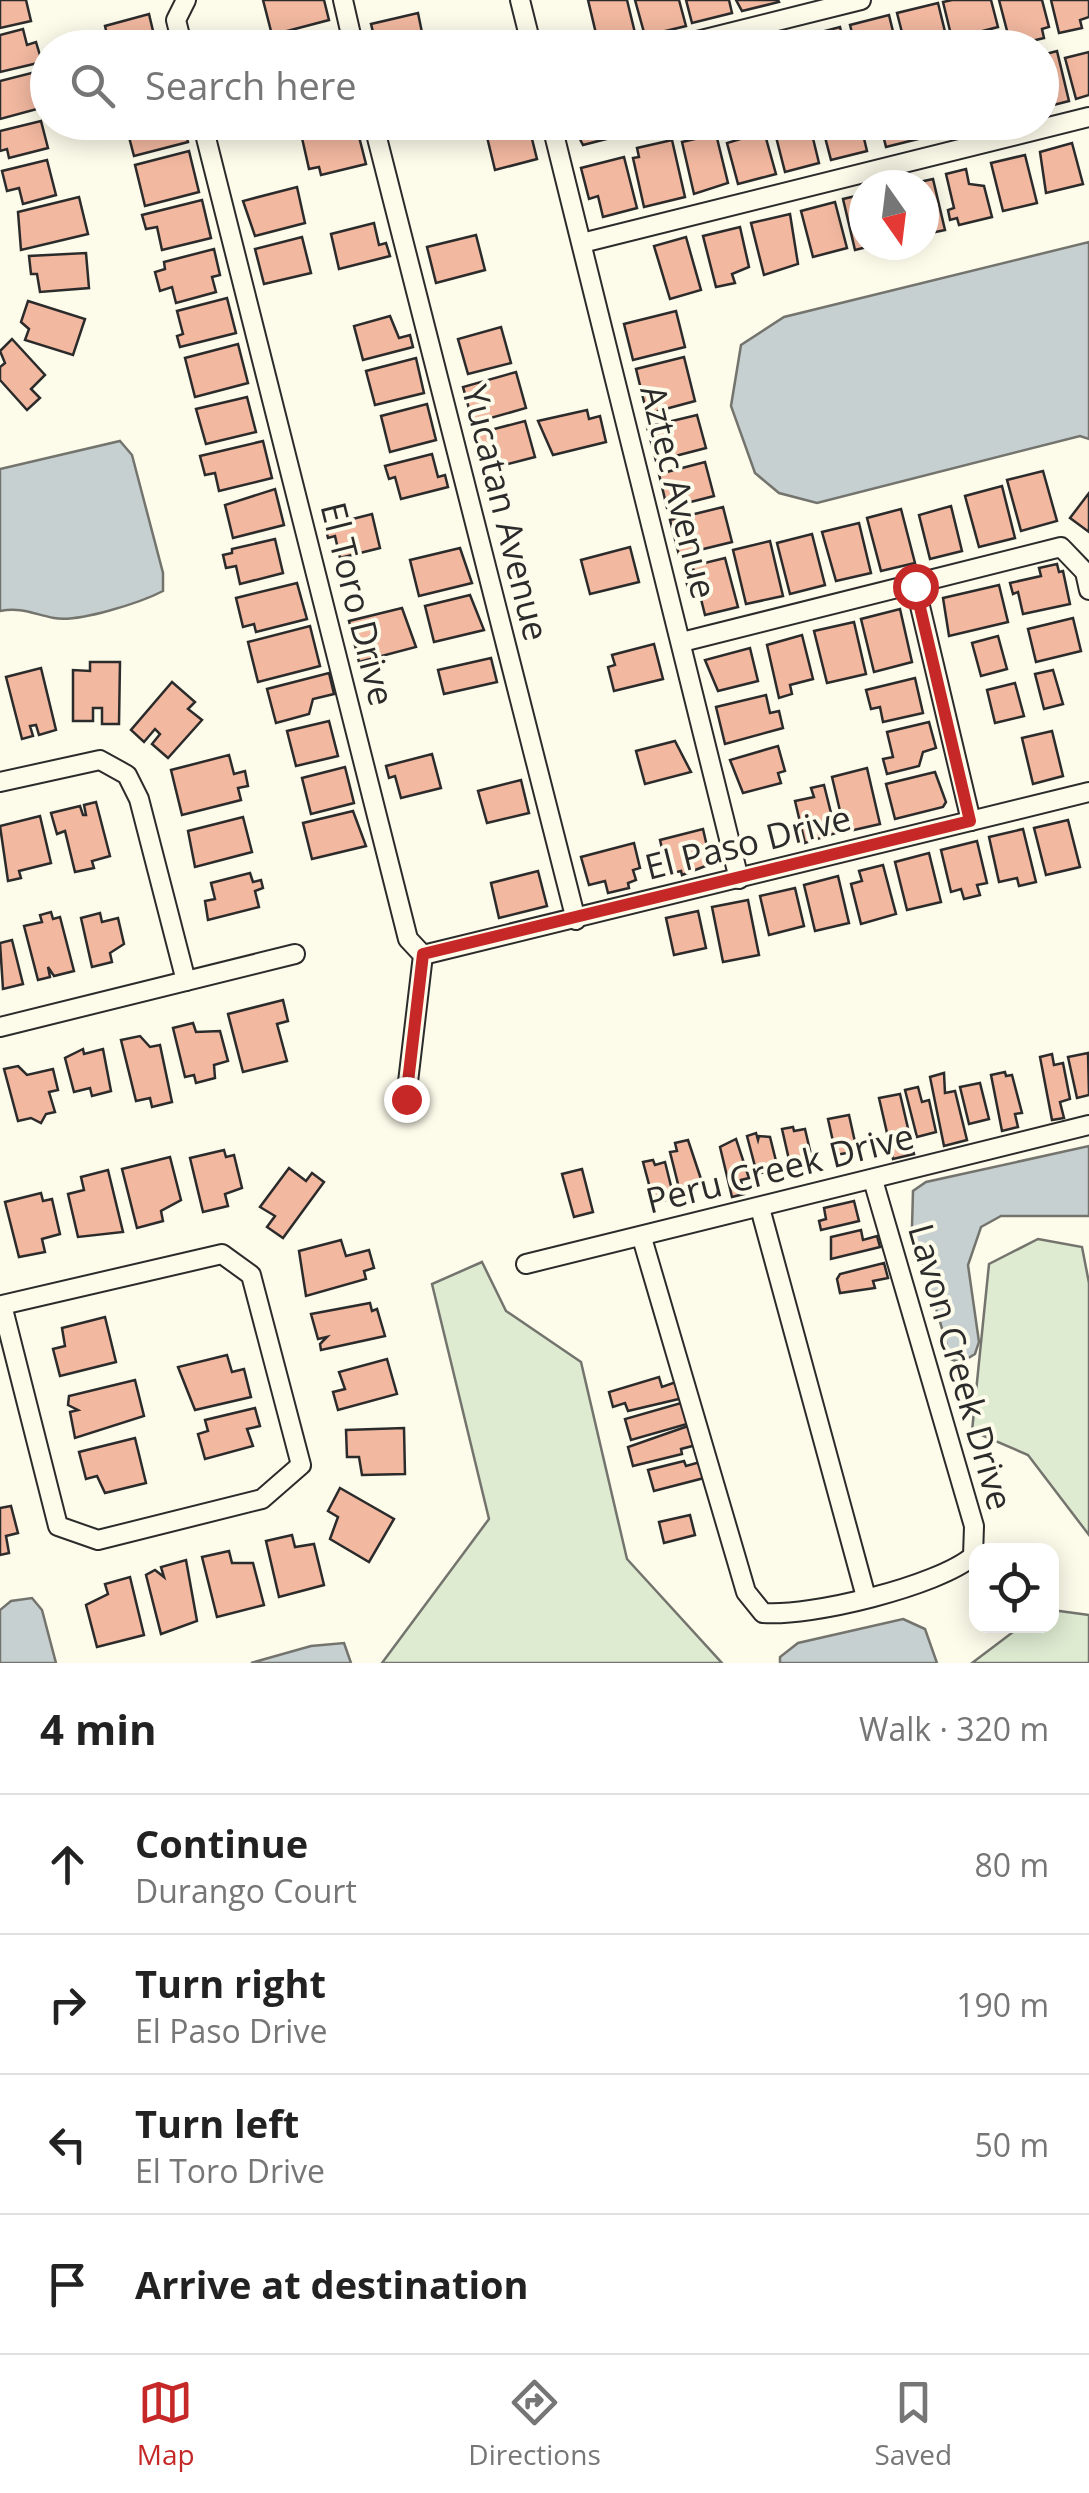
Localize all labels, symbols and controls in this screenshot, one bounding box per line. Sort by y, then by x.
search box [30,30,1059,140]
icon: search [65,58,120,113]
text: Search here [145,59,357,111]
north arrow [849,170,939,260]
street label: Yucatan Avenue [452,380,561,645]
street label: Aztec Avenue [630,380,729,603]
street label: El Toro Drive [311,497,406,710]
route start [893,564,939,610]
street label: El Paso Drive [640,793,855,890]
route end [384,1077,430,1123]
street label: Peru Creek Drive [641,1112,918,1224]
street label: Lavon Creek Drive [898,1218,1025,1515]
map controls [969,1543,1059,1633]
button: locate [969,1543,1059,1633]
text: 4 min [40,1700,157,1757]
text: Walk · 320 m [859,1707,1049,1750]
text: Continue [135,1817,308,1869]
icon: ahead [40,1837,95,1892]
text: 80 m [974,1843,1049,1886]
text: Durango Court [135,1869,357,1912]
text: Turn right [135,1957,326,2009]
icon: right [40,1977,95,2032]
text: 190 m [956,1983,1049,2026]
text: El Paso Drive [135,2009,327,2052]
text: Turn left [135,2097,299,2149]
icon: left [40,2117,95,2172]
text: 50 m [974,2123,1049,2166]
text: El Toro Drive [135,2149,325,2192]
icon: arrive [40,2257,95,2312]
text: Arrive at destination [135,2258,529,2310]
tab: Map [137,2375,195,2473]
tab: Directions [468,2375,601,2473]
tab: Saved [874,2375,952,2473]

